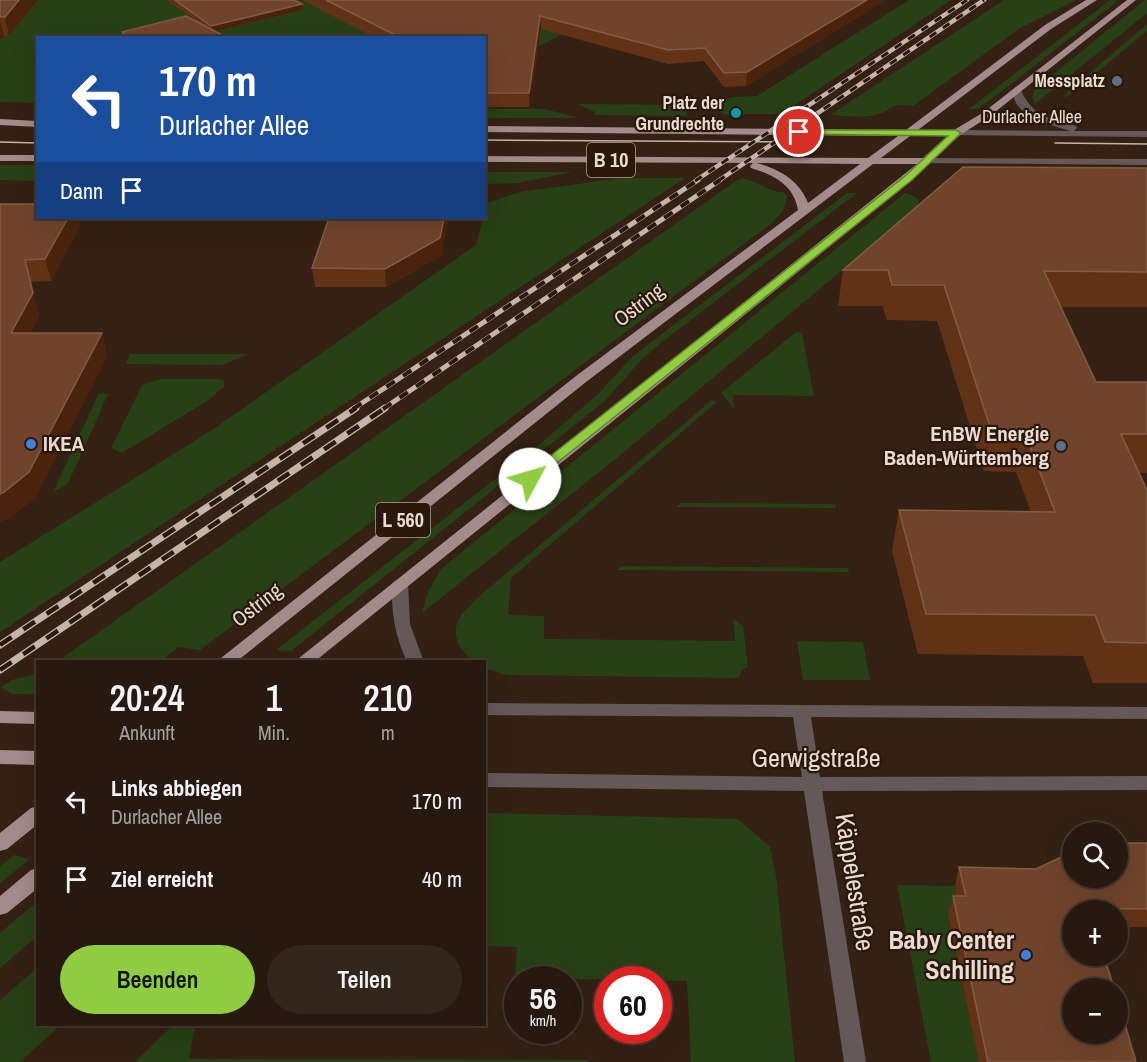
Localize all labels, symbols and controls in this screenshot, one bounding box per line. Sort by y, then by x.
text: 170 m [159,53,257,109]
icon: left [60,60,138,138]
place label: Messplatz [1034,68,1106,93]
marker: Messplatz [1110,74,1124,88]
place label: Platz der Grundrechte [635,90,724,136]
street label: Durlacher Allee [982,104,1082,129]
marker: Platz der Grundrechte [729,106,743,120]
pin [773,106,824,157]
text: Durlacher Allee [159,107,309,143]
icon: arrive [782,115,815,148]
road number: B 10 [587,143,635,177]
icon: arrive [115,174,148,207]
text: Dann [60,176,103,206]
street label: Ostring [607,276,670,333]
place label: EnBW Energie Baden-Württemberg [884,419,1049,472]
place label: IKEA [43,429,85,458]
marker: IKEA [24,437,38,451]
marker: EnBW Energie Baden-Württemberg [1054,439,1068,453]
position arrow [498,447,562,511]
road number: L 560 [376,503,430,537]
street label: Ostring [226,576,288,633]
text: 20:24 [109,674,184,722]
text: 1 [266,674,282,722]
text: 210 [363,674,413,722]
text: Ankunft [119,719,175,746]
text: Min. [258,719,290,746]
text: m [381,719,395,746]
street label: Gerwigstraße [751,740,881,775]
text: Links abbiegen [111,773,242,803]
icon: left [60,785,93,818]
text: 170 m [412,786,462,816]
text: Durlacher Allee [111,803,222,830]
street label: Käppelestraße [827,811,884,953]
map controls [1062,822,1128,1044]
button: search [1062,822,1128,888]
icon: arrive [60,863,93,896]
text: Ziel erreicht [111,864,213,894]
text: 40 m [422,864,462,894]
button: + [1062,900,1128,966]
place label: Baby Center Schilling [888,922,1015,987]
button: Beenden [60,945,255,1014]
button: Teilen [267,945,462,1014]
marker: Baby Center Schilling [1019,948,1033,962]
speed limit sign: 60 [594,966,672,1044]
text: 56 [529,978,557,1018]
button: − [1062,978,1128,1044]
text: km/h [530,1010,556,1031]

